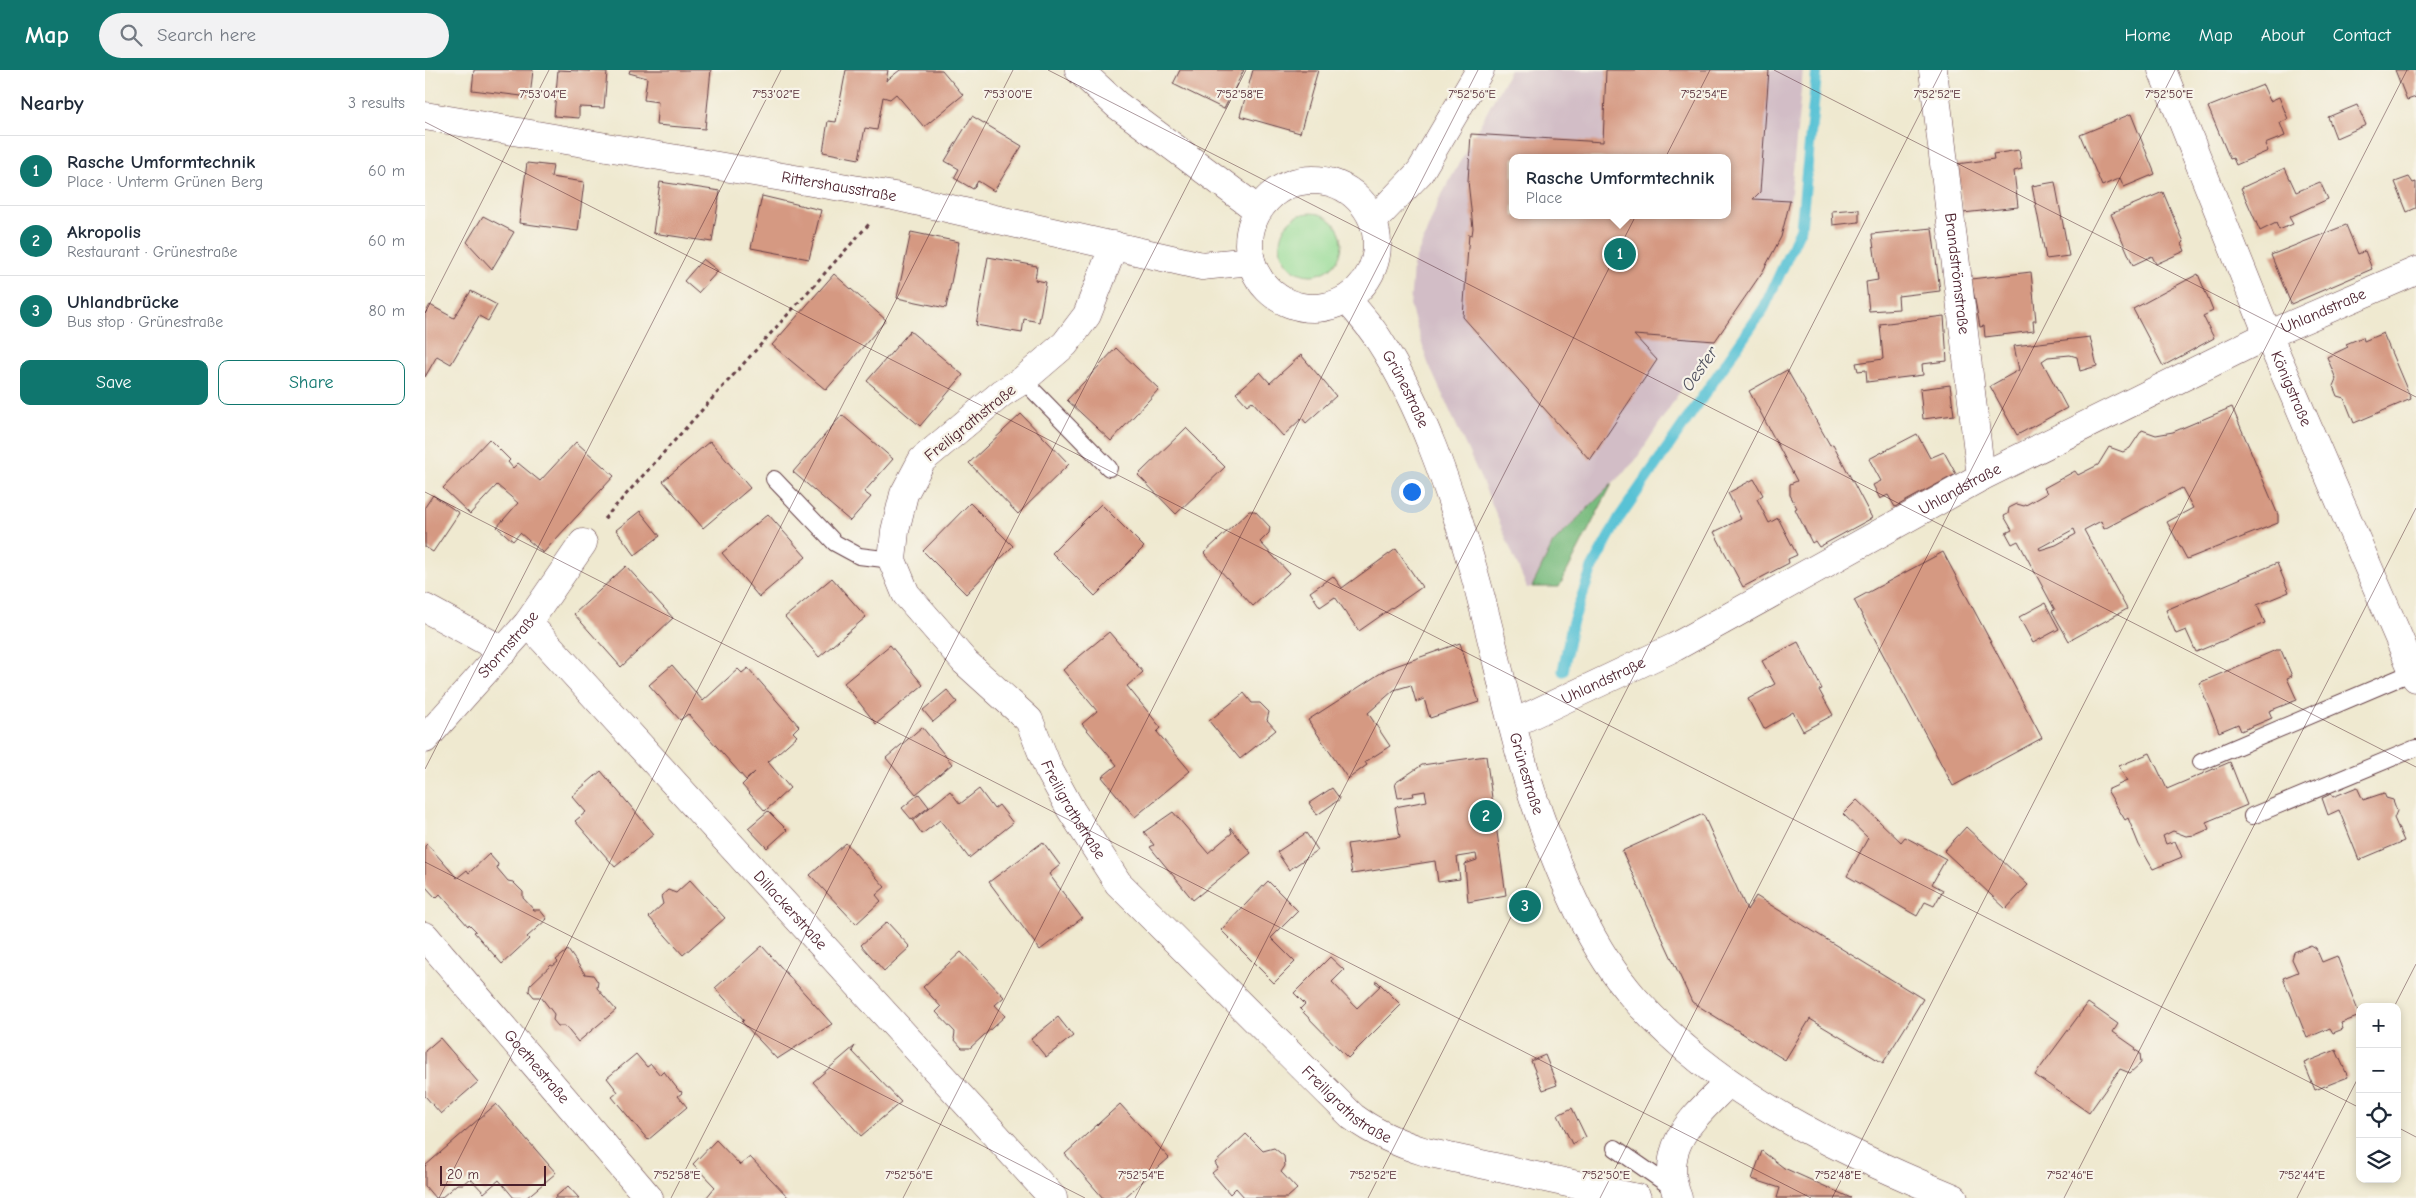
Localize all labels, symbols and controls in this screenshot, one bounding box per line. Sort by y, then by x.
search box [99,13,449,58]
text: Map [25,21,69,49]
icon: search [117,21,145,49]
text: Search here [157,24,256,46]
text: Home [2124,25,2171,46]
text: Map [2199,25,2233,46]
text: About [2261,25,2305,46]
text: Contact [2333,25,2391,46]
text: 7°53'04"E [519,87,567,101]
text: 7°53'02"E [752,87,800,101]
text: 7°53'00"E [984,87,1032,101]
text: 7°52'58"E [1217,87,1264,101]
text: 7°52'56"E [1448,87,1496,101]
text: 7°52'54"E [1681,87,1727,101]
text: 7°52'52"E [1913,87,1961,101]
text: 7°52'50"E [2145,87,2193,101]
text: Nearby [20,91,84,115]
text: 3 results [348,94,405,112]
text: Rasche Umformtechnik [67,151,255,173]
popup [1509,154,1731,219]
text: 1 [33,162,39,180]
text: 60 m [368,162,405,180]
text: Rasche Umformtechnik [1526,167,1714,189]
street label: Rittershausstraße [780,168,898,205]
text: Place · Unterm Grünen Berg [67,173,263,191]
text: Place [1526,189,1562,207]
street label: Brandströmstraße [1941,212,1973,335]
text: Akropolis [67,221,141,243]
text: 2 [32,232,40,250]
text: 60 m [368,232,405,250]
pin: 1 [1604,235,1636,273]
text: Restaurant · Grünestraße [67,243,238,261]
street label: Uhlandstraße [2278,285,2369,337]
text: Uhlandbrücke [67,291,179,313]
text: 3 [32,302,40,320]
text: 80 m [368,302,405,320]
text: Bus stop · Grünestraße [67,313,223,331]
water label: Oester [1677,342,1723,395]
street label: Grünestraße [1378,347,1433,431]
street label: Königstraße [2267,348,2315,429]
button: Save [20,360,208,405]
button: Share [218,360,405,405]
street label: Freiligrathstraße [921,381,1019,465]
street label: Uhlandstraße [1916,460,2004,519]
your location [1399,479,1425,505]
street label: Stormstraße [474,608,542,682]
street label: Uhlandstraße [1558,653,1648,708]
street label: Grünestraße [1506,731,1547,817]
street label: Freiligrathstraße [1037,758,1109,863]
pin: 2 [1470,797,1502,835]
street label: Dillackerstraße [750,867,831,953]
pin: 3 [1509,887,1541,925]
map controls [2356,1003,2401,1183]
button: + [2356,1003,2401,1048]
street label: Goethestraße [500,1026,573,1107]
button: − [2356,1048,2401,1093]
street label: Freiligrathstraße [1298,1062,1394,1147]
button: locate [2356,1093,2401,1138]
button: layers [2356,1138,2401,1183]
scale bar [440,1163,546,1186]
text: 20 m [447,1166,479,1183]
text: 7°52'58"E [654,1168,701,1182]
text: 7°52'56"E [885,1168,933,1182]
text: 7°52'54"E [1118,1168,1164,1182]
text: 7°52'52"E [1349,1168,1397,1182]
text: 7°52'50"E [1582,1168,1630,1182]
text: 7°52'48"E [1815,1168,1861,1182]
text: 7°52'46"E [2047,1168,2093,1182]
text: 7°52'44"E [2279,1168,2325,1182]

